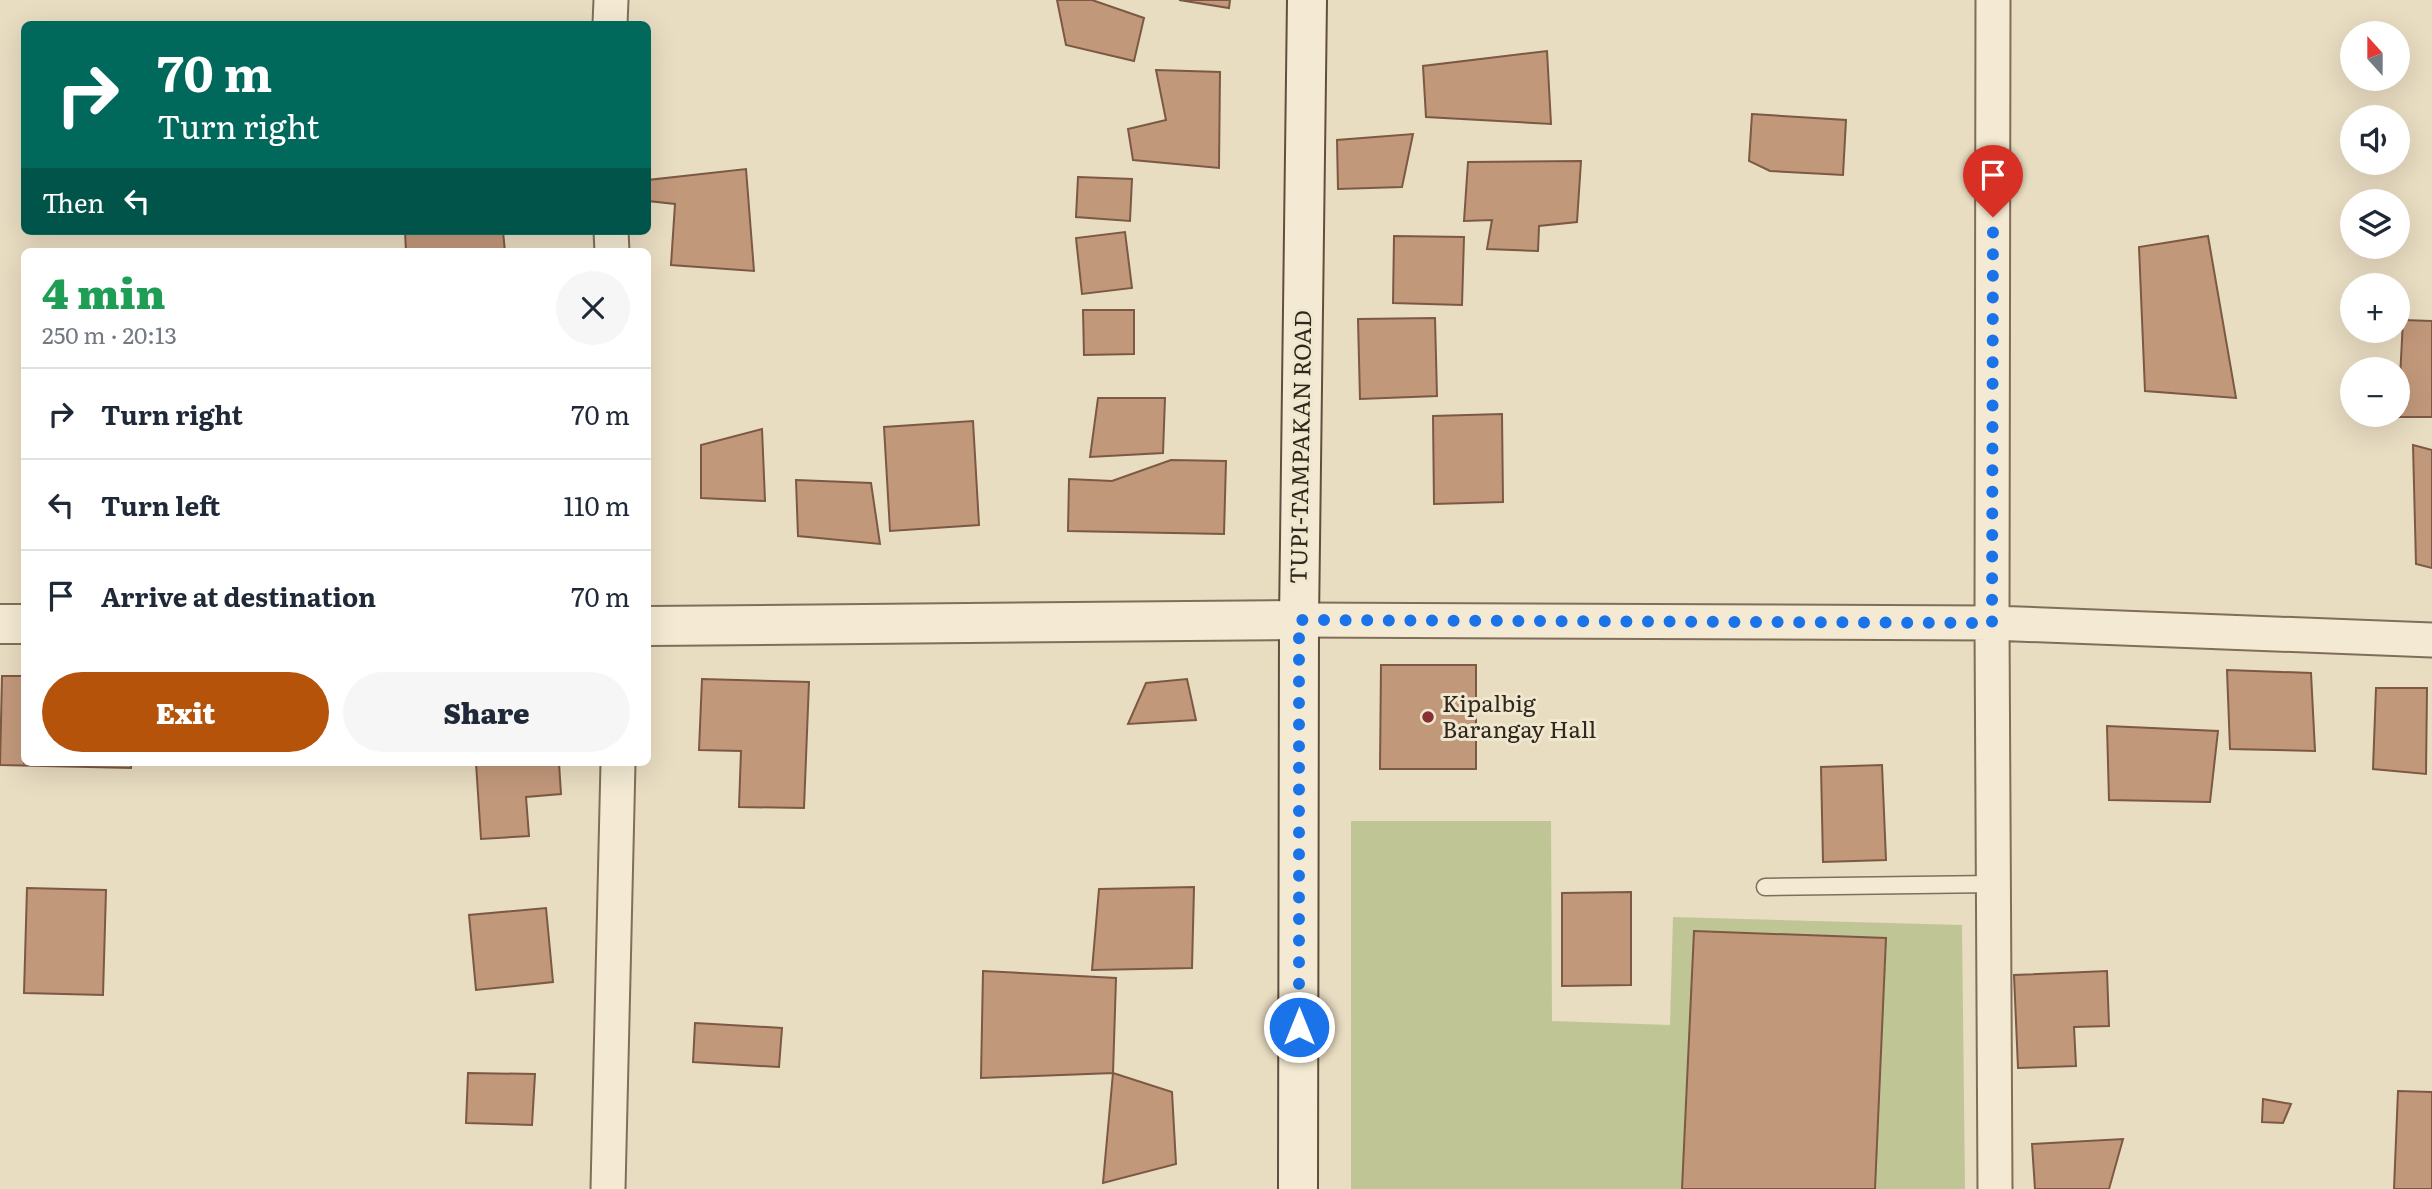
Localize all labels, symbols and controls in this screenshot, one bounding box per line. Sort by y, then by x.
north arrow [2340,21,2410,91]
map controls [2340,21,2410,427]
text: 70 m [157,34,272,107]
icon: right [42,49,133,140]
text: Turn right [157,101,319,149]
button: sound [2340,105,2410,175]
pin [1963,145,2023,217]
icon: arrive [1974,156,2012,194]
text: Then [42,182,104,221]
icon: left [118,182,156,220]
button: layers [2340,189,2410,259]
text: 4 min [42,260,166,322]
button: close [556,271,630,345]
button: + [2340,273,2410,343]
street label: TUPI-TAMPAKAN ROAD [1280,310,1318,584]
text: 250 m · 20:13 [42,317,177,351]
button: − [2340,357,2410,427]
text: Turn right [101,394,243,433]
text: 70 m [571,394,630,433]
icon: right [42,395,80,433]
text: Turn left [101,485,220,524]
text: 110 m [563,485,630,524]
icon: left [42,486,80,524]
text: Arrive at destination [101,576,376,615]
text: 70 m [571,576,630,615]
icon: arrive [42,577,80,615]
button: Exit [42,672,329,752]
button: Share [343,672,630,752]
place label: Kipalbig Barangay Hall [1442,685,1597,745]
marker: Kipalbig Barangay Hall [1420,709,1436,725]
position arrow [1262,990,1336,1064]

